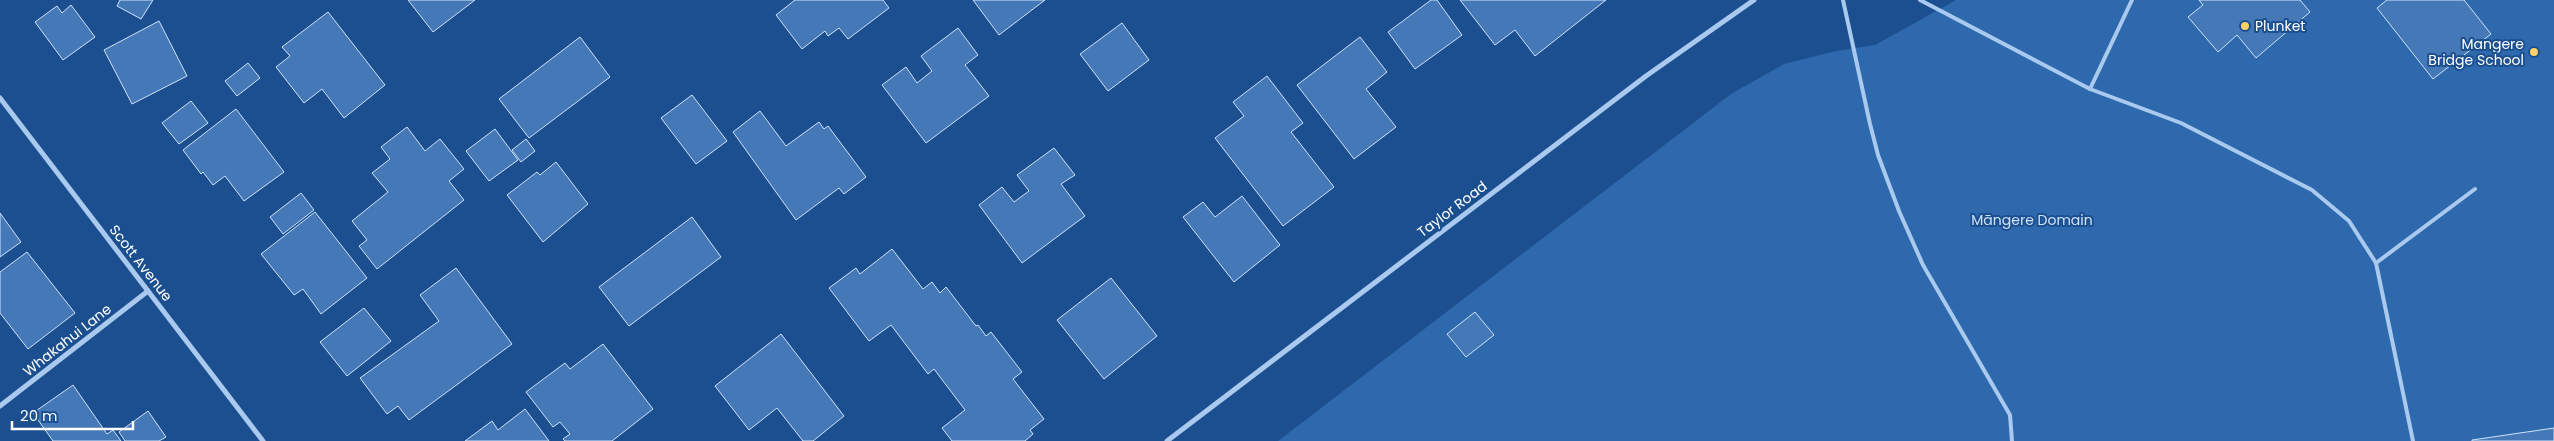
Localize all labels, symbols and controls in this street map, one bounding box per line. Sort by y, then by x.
place label: Plunket [2255,16,2305,36]
marker: Plunket [2239,20,2251,32]
place label: Mangere Bridge School [2428,34,2524,70]
marker: Mangere Bridge School [2528,46,2540,58]
street label: Taylor Road [1413,176,1491,242]
park label: Māngere Domain [1971,210,2093,230]
street label: Scott Avenue [105,221,177,306]
street label: Whakahui Lane [19,299,116,381]
scale bar [12,398,134,430]
text: 20 m [20,405,58,426]

